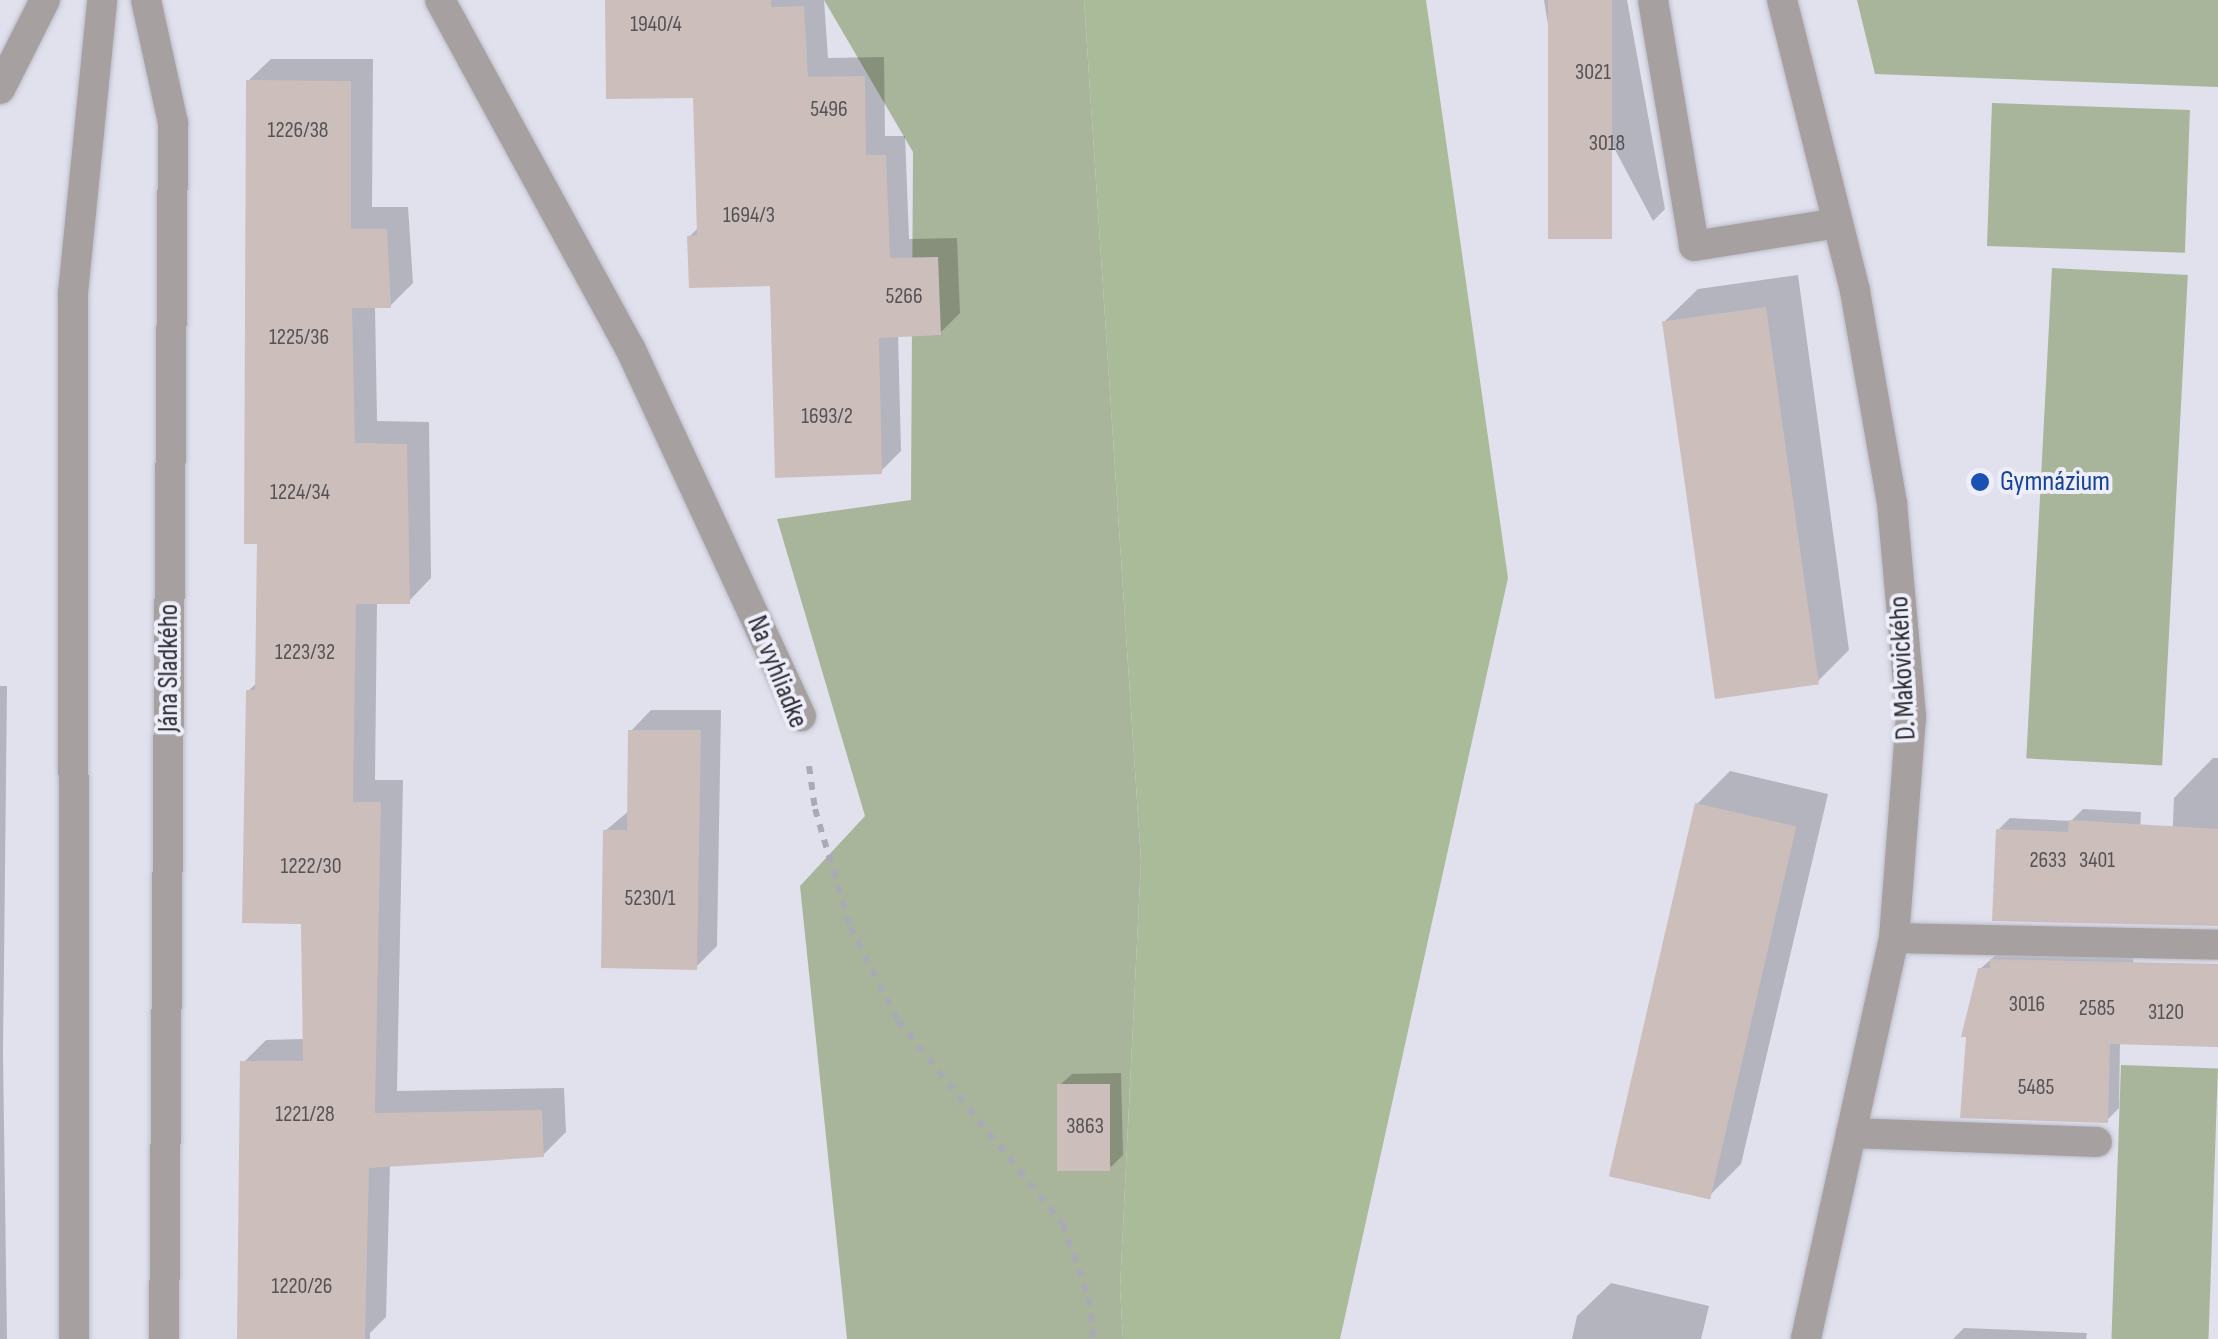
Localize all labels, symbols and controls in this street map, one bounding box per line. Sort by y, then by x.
house number: 1940/4 [630,12,682,38]
house number: 3021 [1575,60,1611,86]
house number: 5496 [810,97,848,123]
house number: 1226/38 [268,118,328,144]
house number: 3018 [1589,131,1625,157]
house number: 1694/3 [723,203,775,229]
house number: 5266 [885,284,923,310]
house number: 1225/36 [269,325,329,351]
house number: 1693/2 [801,404,853,430]
place label: Gymnázium [2000,465,2110,499]
marker: Gymnázium [1969,471,1991,493]
house number: 1224/34 [270,480,330,506]
street label: D. Makovického [1882,595,1924,741]
street label: Jána Sladkého [152,604,186,732]
street label: Na vyhliadke [739,611,815,733]
house number: 1223/32 [275,640,335,666]
house number: 2633 [2029,848,2067,874]
house number: 3401 [2079,848,2115,874]
house number: 1222/30 [280,854,342,880]
house number: 5230/1 [624,886,676,912]
house number: 3016 [2009,992,2045,1018]
house number: 2585 [2079,996,2115,1022]
house number: 3120 [2148,1000,2184,1026]
house number: 5485 [2018,1075,2054,1101]
house number: 1221/28 [275,1102,335,1128]
house number: 3863 [1066,1114,1104,1140]
house number: 1220/26 [271,1274,333,1300]

